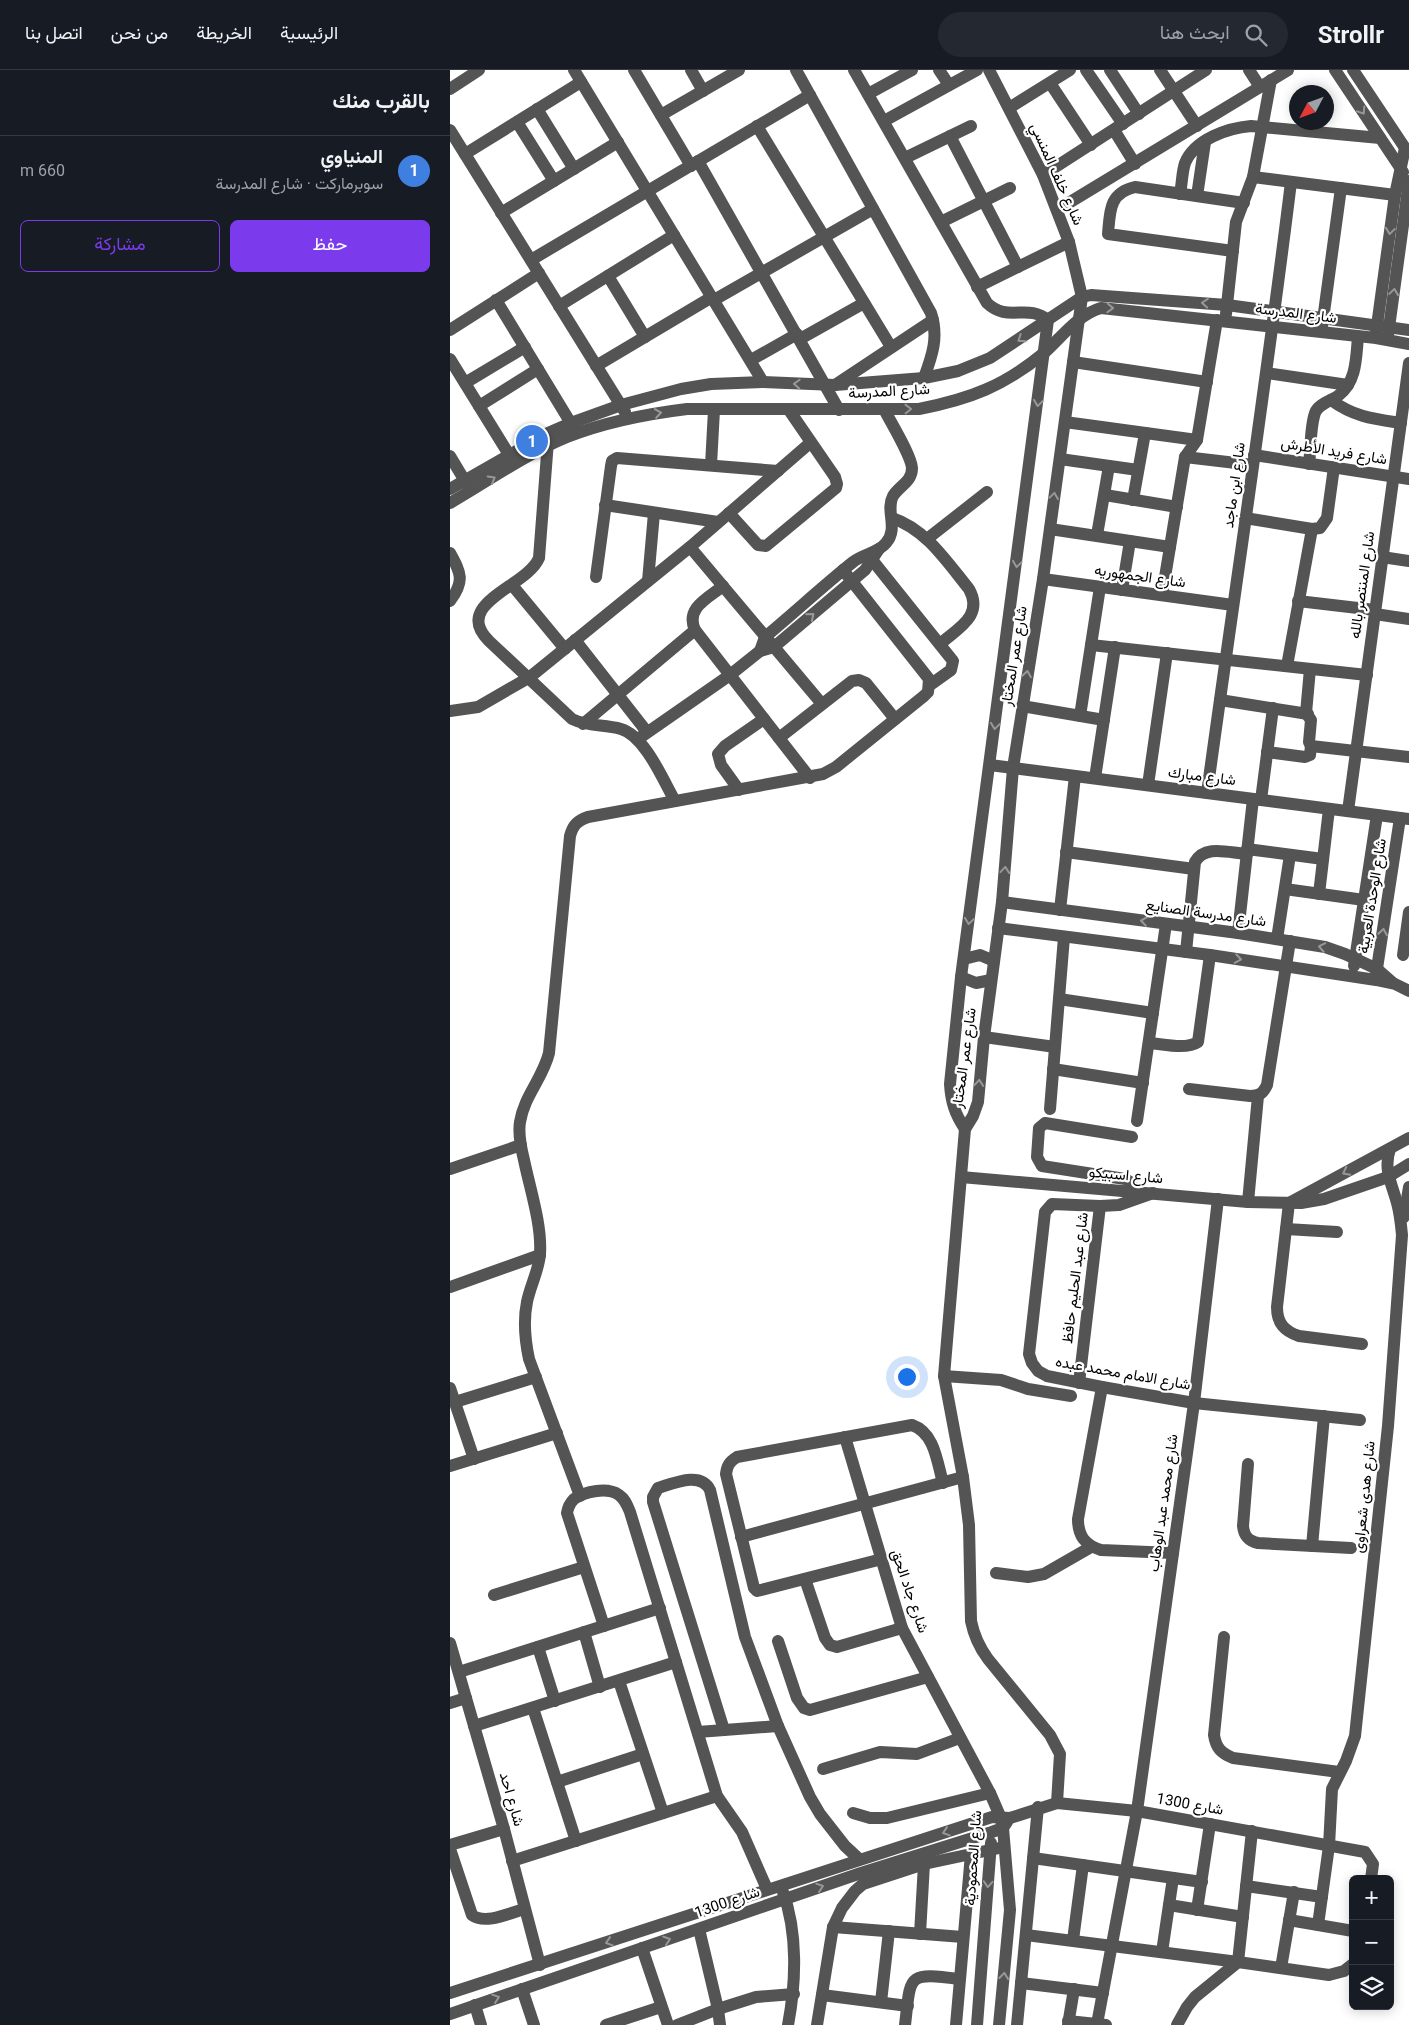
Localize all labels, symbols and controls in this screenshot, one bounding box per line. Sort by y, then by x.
search box [938,12,1288,57]
text: ابحث هنا [1160,21,1230,44]
icon: search [1242,21,1270,49]
text: Strollr [1318,21,1384,49]
text: اتصل بنا [25,22,83,43]
text: من نحن [111,22,168,43]
text: الخريطة [196,22,252,43]
text: الرئيسية [280,22,338,43]
north arrow [1289,85,1334,130]
text: بالقرب منك [333,89,430,113]
one-way arrow [1355,105,1365,114]
street label: شارع خلف المنسي [1023,120,1088,230]
text: المنياوي [320,145,383,168]
text: 660 m [20,161,65,180]
text: 1 [409,161,419,180]
text: سوبرماركت · شارع المدرسة [216,174,383,193]
button: مشاركة [20,220,220,272]
button: حفظ [230,220,430,272]
one-way arrow [1386,226,1396,235]
one-way arrow [1388,288,1398,296]
one-way arrow [1200,298,1208,309]
street label: شارع المدرسة [1254,299,1338,329]
one-way arrow [1106,303,1114,314]
one-way arrow [1017,333,1026,342]
one-way arrow [793,378,801,389]
street label: شارع المدرسة [848,380,931,404]
one-way arrow [1033,400,1044,408]
one-way arrow [904,404,912,414]
one-way arrow [654,408,662,418]
pin: 1 [516,422,548,460]
street label: شارع فريد الأطرش [1279,434,1388,470]
street label: شارع ابن ماجد [1219,441,1251,529]
one-way arrow [487,475,496,485]
one-way arrow [1049,492,1059,500]
street label: شارع المنتصر بالله [1346,530,1380,640]
one-way arrow [1012,561,1023,569]
street label: شارع الجمهوريه [1093,561,1187,593]
street label: شارع عمر المختار [997,604,1033,709]
one-way arrow [806,612,815,621]
one-way arrow [1022,669,1032,678]
one-way arrow [991,721,1001,730]
street label: شارع مبارك [1167,763,1237,791]
street label: شارع الوحدة العربية [1354,837,1392,955]
one-way arrow [999,866,1010,874]
street label: شارع مدرسة الصنايع [1144,896,1267,932]
one-way arrow [1139,916,1147,927]
one-way arrow [964,918,975,926]
one-way arrow [1377,927,1388,935]
one-way arrow [1317,942,1326,952]
one-way arrow [1233,953,1242,963]
street label: شارع عمر المختار [948,1006,982,1111]
one-way arrow [973,1079,984,1087]
street label: شارع اسبيكو [1088,1163,1164,1189]
one-way arrow [1343,1166,1352,1176]
street label: شارع عبد الحليم حافظ [1058,1211,1094,1345]
street label: شارع الامام محمد عبده [1054,1352,1192,1396]
your location [894,1364,920,1390]
street label: شارع محمد عبد الوهاب [1144,1433,1184,1573]
street label: شارع هدى شعراوى [1349,1440,1381,1554]
street label: شارع جاد الحق [885,1547,933,1636]
street label: شارع احد [494,1770,528,1829]
street label: شارع 1300 [1155,1789,1225,1821]
street label: شارع المحمودية [961,1810,987,1906]
one-way arrow [942,1826,951,1836]
map controls [1349,1875,1394,2010]
button: + [1349,1875,1394,1920]
one-way arrow [983,1880,994,1888]
street label: شارع 1300 [692,1882,763,1923]
one-way arrow [816,1883,824,1893]
button: − [1349,1920,1394,1965]
one-way arrow [605,1936,613,1946]
one-way arrow [662,1936,670,1946]
button: layers [1349,1965,1394,2010]
one-way arrow [998,1972,1009,1980]
one-way arrow [491,1994,500,2004]

